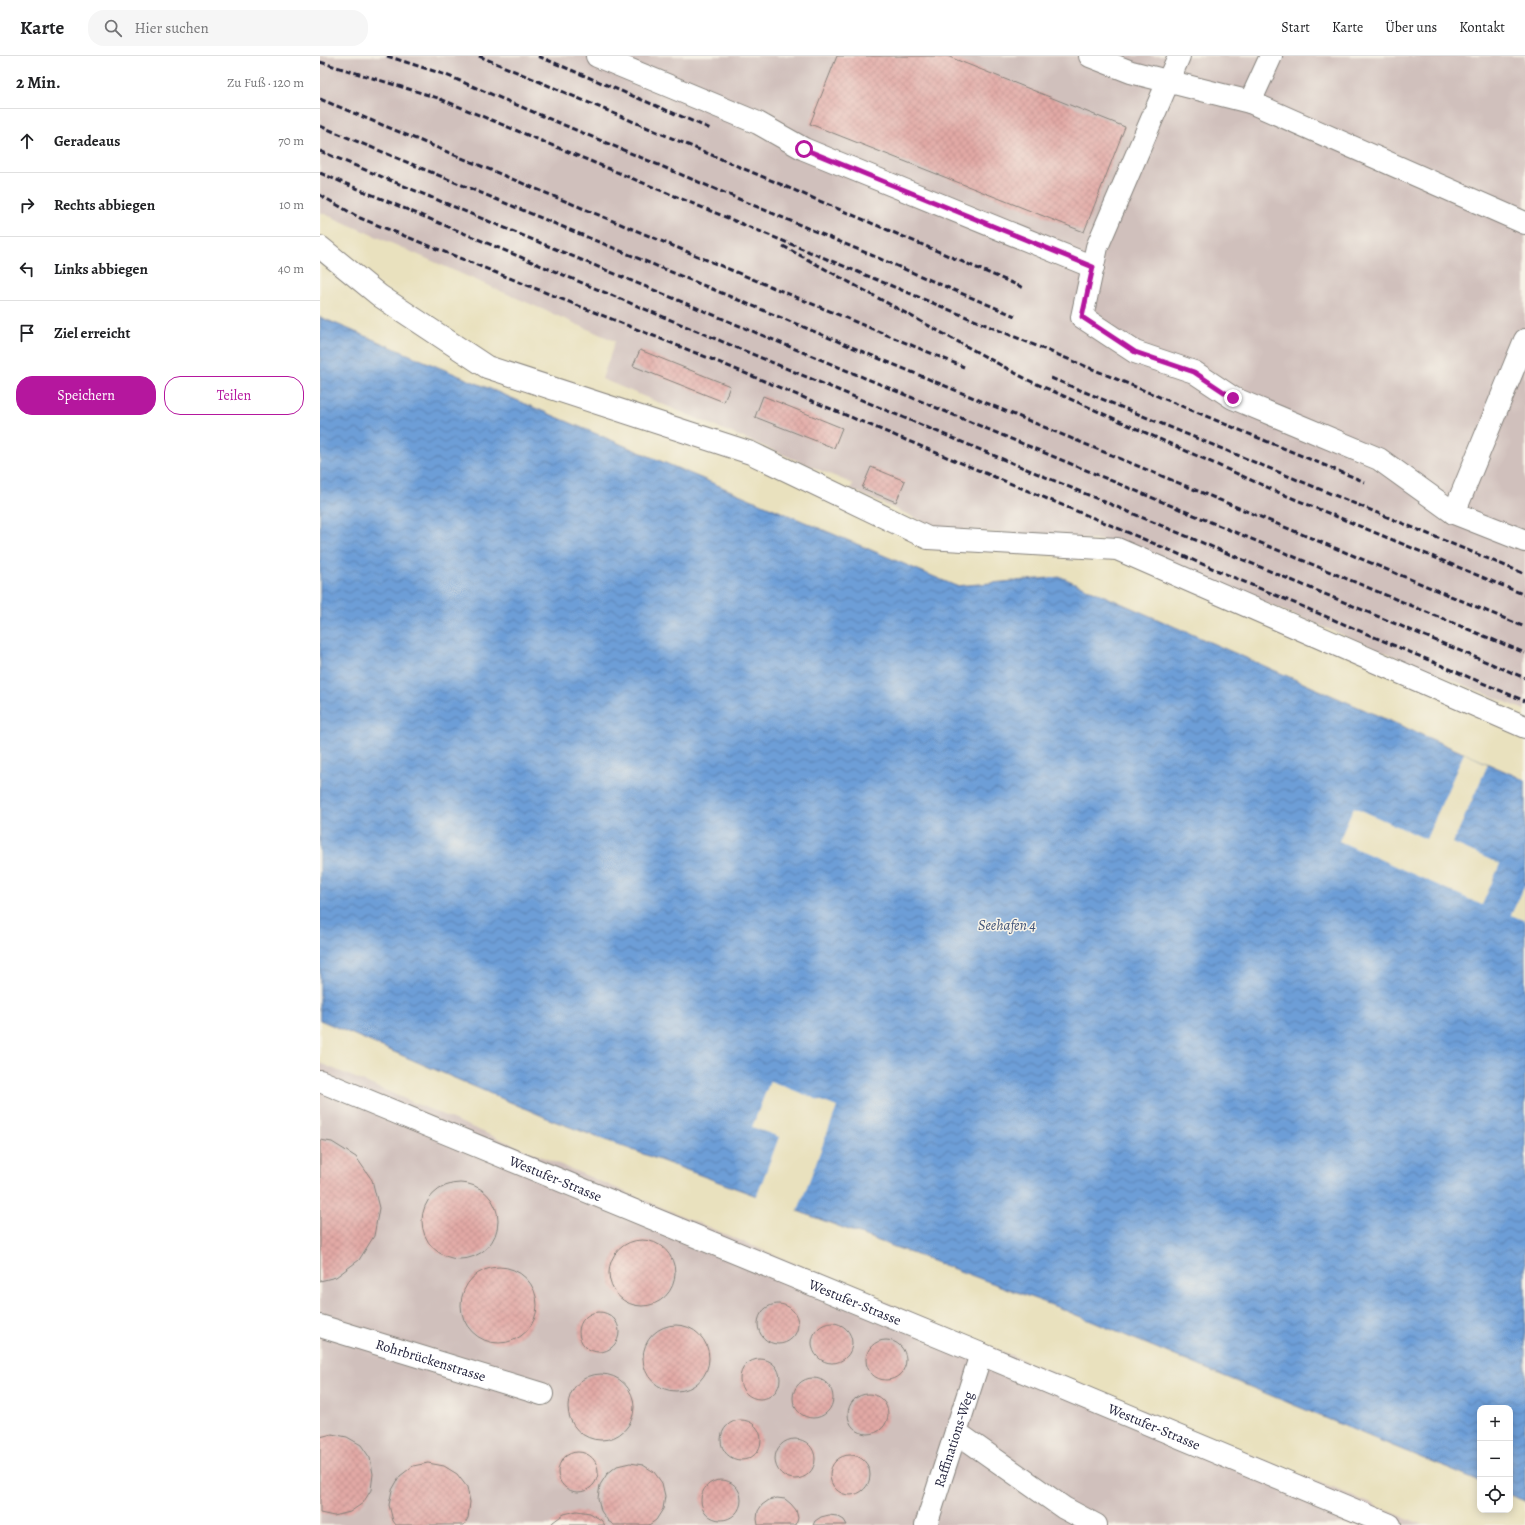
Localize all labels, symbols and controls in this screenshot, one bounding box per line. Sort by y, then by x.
search box [88,10,368,46]
text: Karte [20,15,64,41]
icon: search [102,17,124,39]
text: Hier suchen [134,18,209,38]
text: Start [1281,18,1310,37]
text: Karte [1332,18,1363,37]
text: Über uns [1385,18,1437,37]
text: Kontakt [1459,18,1505,37]
text: 2 Min. [16,71,61,94]
text: Zu Fuß · 120 m [227,74,304,91]
icon: ahead [16,130,38,152]
text: Geradeaus [54,131,120,151]
text: 70 m [278,132,304,149]
route start [795,140,813,158]
icon: right [16,194,38,216]
text: Rechts abbiegen [54,195,155,215]
text: 10 m [279,196,304,213]
icon: left [16,258,38,280]
text: Links abbiegen [54,259,148,279]
text: 40 m [278,260,304,277]
icon: arrive [16,322,38,344]
text: Ziel erreicht [54,323,130,343]
button: Speichern [16,376,156,415]
button: Teilen [164,376,304,415]
route end [1224,389,1242,407]
water label: Seehafen 4 [978,915,1036,935]
street label: Westufer-Strasse [506,1150,605,1206]
street label: Westufer-Strasse [805,1274,904,1330]
street label: Rohrbrückenstrasse [374,1334,488,1386]
street label: Raffinations-Weg [929,1389,978,1490]
street label: Westufer-Strasse [1104,1398,1203,1454]
map controls [1477,1405,1513,1513]
button: + [1477,1405,1513,1441]
button: − [1477,1441,1513,1477]
button: locate [1477,1477,1513,1513]

